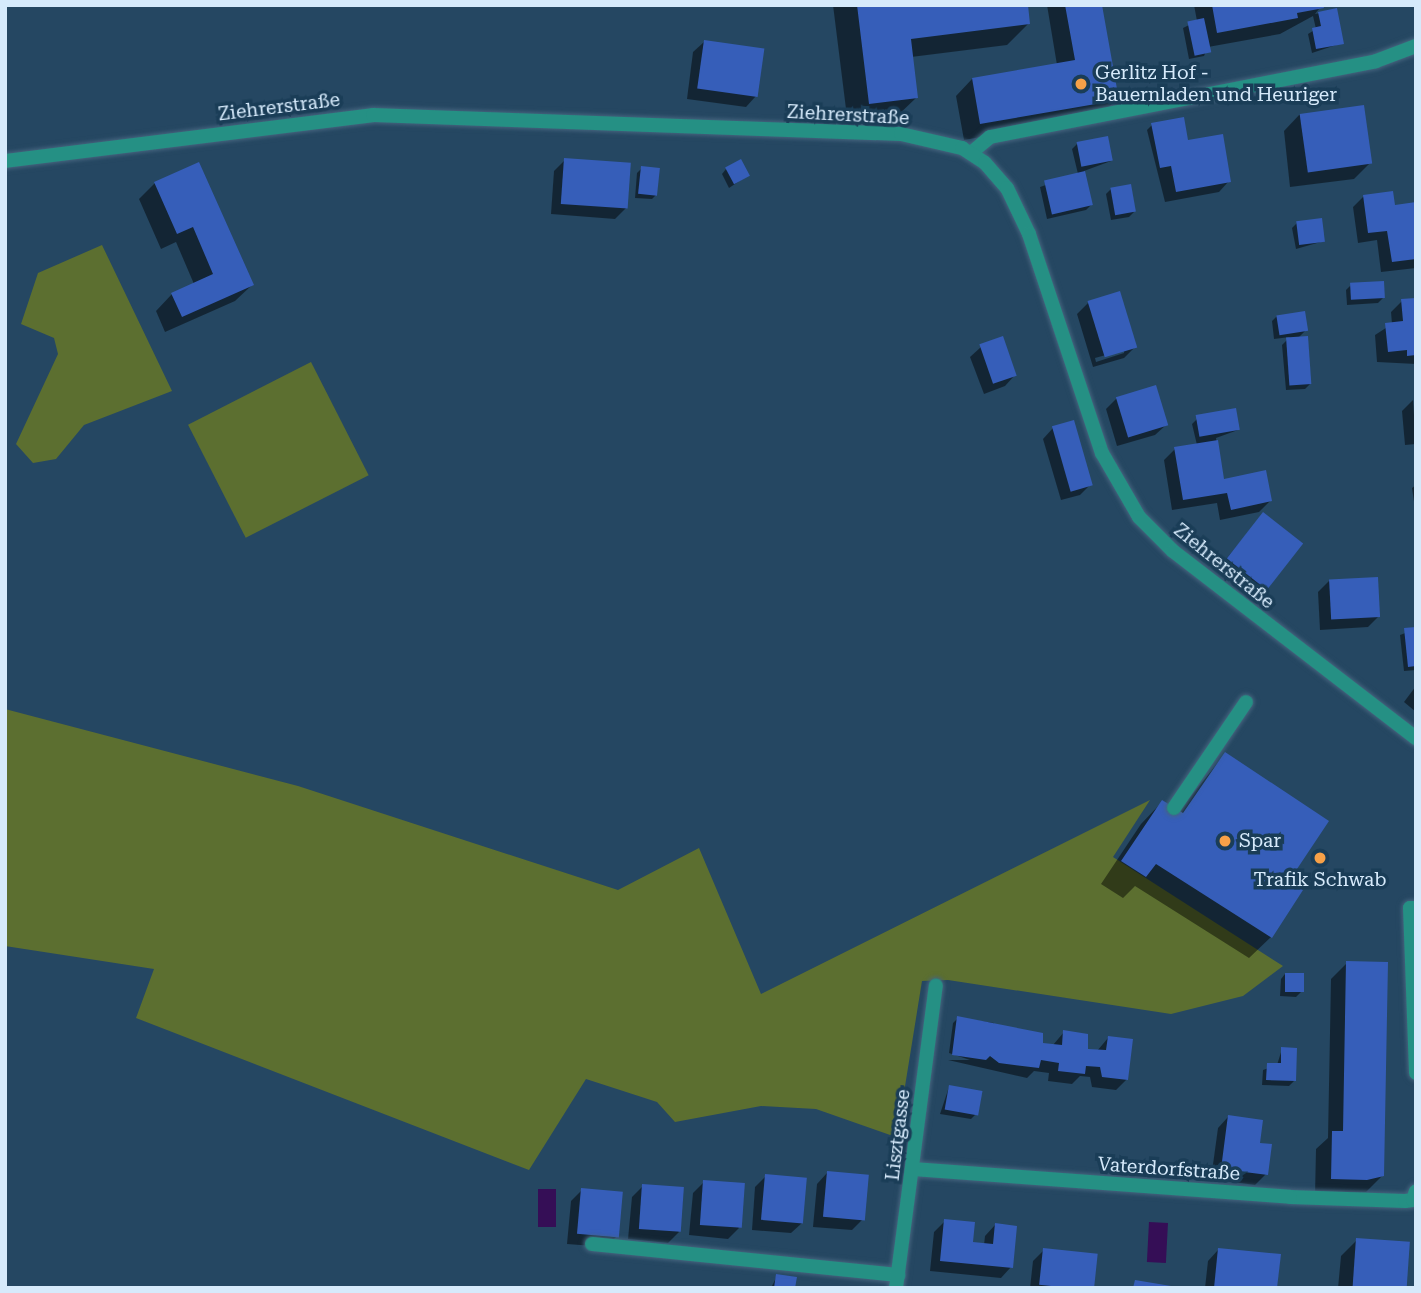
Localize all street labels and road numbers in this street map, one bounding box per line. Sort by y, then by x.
street label: Ziehrerstraße [217,88,341,126]
street label: Ziehrerstraße [786,100,910,130]
street label: Ziehrerstraße [1169,519,1279,613]
street label: Lisztgasse [881,1088,915,1182]
street label: Vaterdorfstraße [1097,1153,1241,1185]

